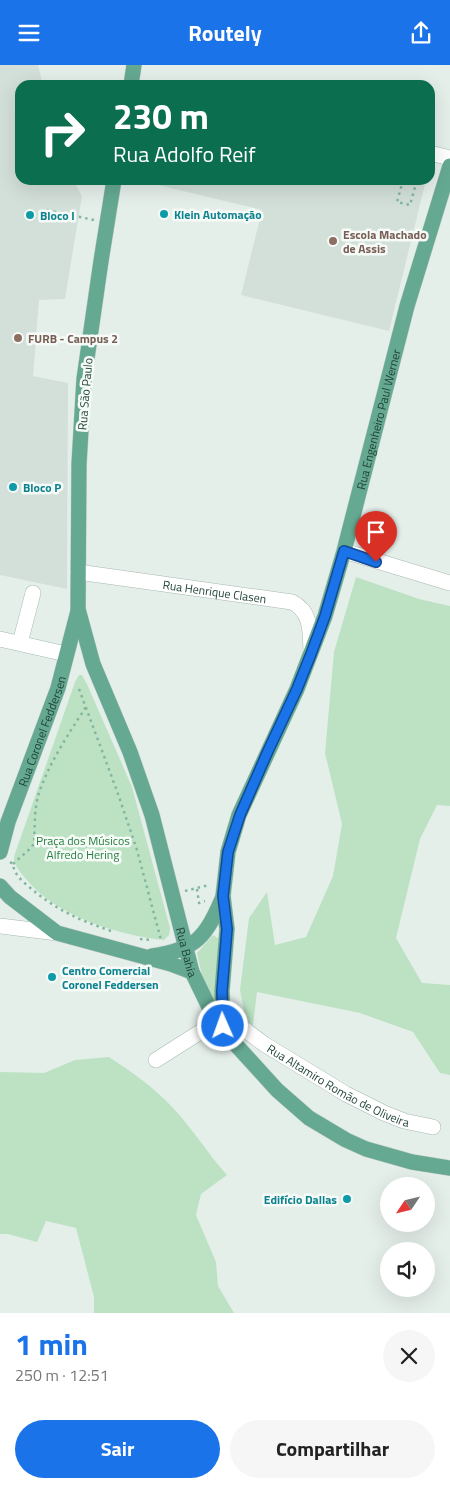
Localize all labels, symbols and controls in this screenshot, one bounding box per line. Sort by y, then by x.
text: Routely [188,16,262,50]
icon: menu [15,19,43,47]
icon: share [407,19,435,47]
text: 230 m [113,89,209,143]
icon: right [30,100,95,165]
text: Rua Adolfo Reif [113,137,255,171]
place label: Klein Automação [174,205,262,224]
place label: Bloco I [40,206,75,225]
marker: Klein Automação [158,208,170,220]
marker: Bloco I [24,209,36,221]
place label: Escola Machado de Assis [343,225,427,258]
marker: Escola Machado de Assis [327,235,339,247]
place label: FURB - Campus 2 [28,329,118,348]
marker: FURB - Campus 2 [12,332,24,344]
street label: Rua Engenheiro Paul Werner [351,347,405,492]
street label: Rua São Paulo [72,357,98,431]
place label: Bloco P [23,478,61,497]
marker: Bloco P [7,481,19,493]
pin [355,511,397,562]
icon: arrive [362,518,390,546]
street label: Rua Henrique Clasen [162,574,268,608]
street label: Rua Coronel Feddersen [13,674,70,789]
park label: Praça dos Músicos Alfredo Hering [36,831,130,864]
street label: Rua Bahia [171,925,203,981]
place label: Centro Comercial Coronel Feddersen [62,961,159,994]
marker: Centro Comercial Coronel Feddersen [46,971,58,983]
position arrow [196,999,248,1051]
street label: Rua Altamiro Romão de Oliveira [264,1039,411,1131]
north arrow [380,1177,435,1233]
map controls [380,1177,435,1297]
place label: Edifício Dallas [264,1190,337,1209]
marker: Edifício Dallas [341,1193,353,1205]
button: sound [380,1242,435,1297]
text: 1 min [15,1321,88,1367]
button: close [383,1330,435,1382]
text: 250 m · 12:51 [15,1363,109,1387]
button: Sair [15,1420,220,1478]
button: Compartilhar [230,1420,435,1478]

